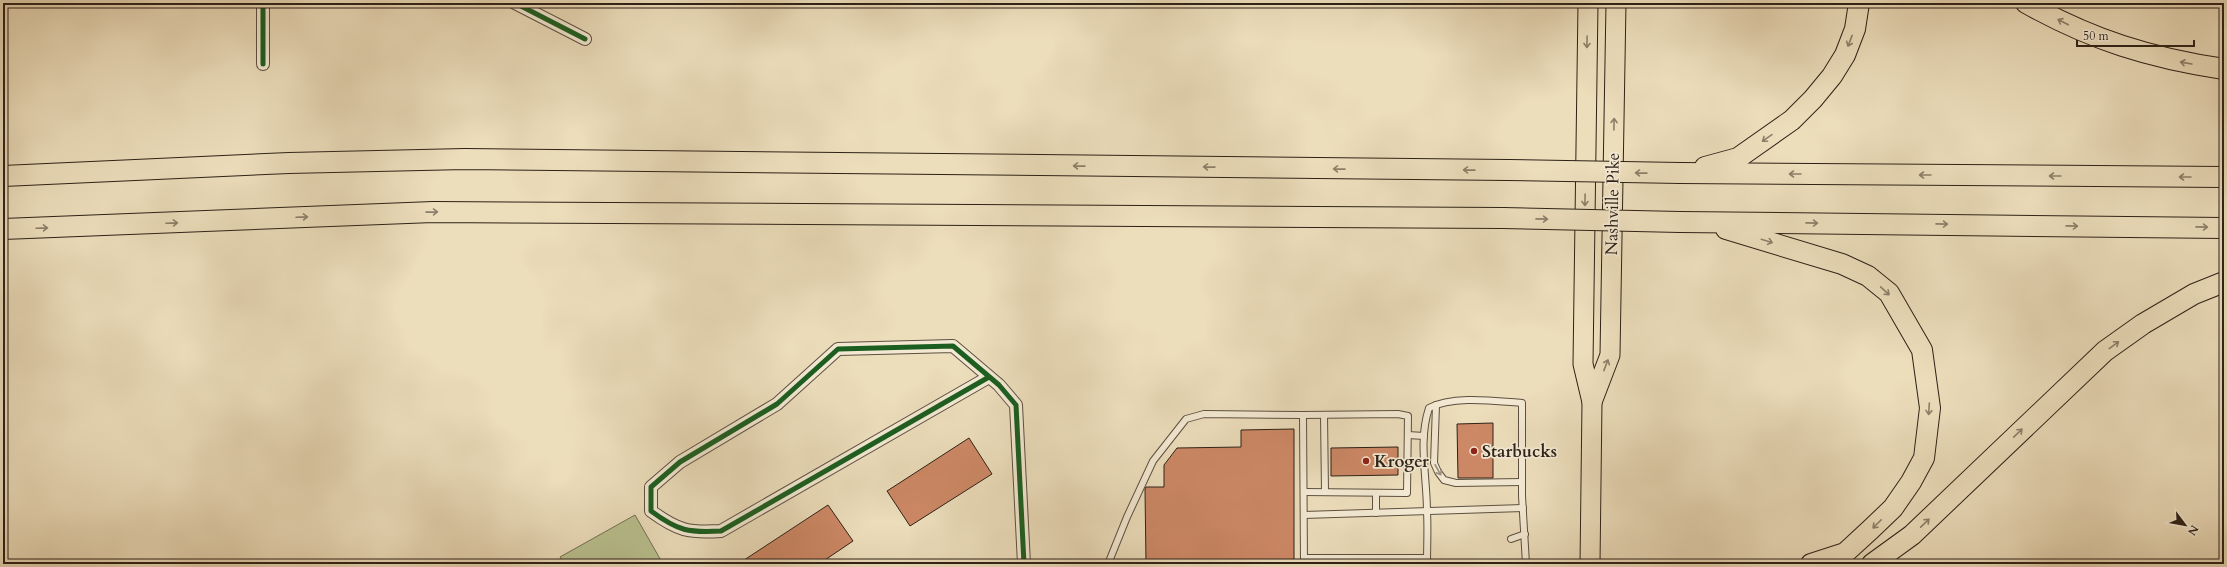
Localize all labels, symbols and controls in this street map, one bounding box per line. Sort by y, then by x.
one-way arrow [2057,18,2069,25]
scale bar [2077,22,2194,48]
text: 50 m [2083,28,2110,44]
one-way arrow [1846,34,1854,46]
one-way arrow [1583,35,1591,48]
one-way arrow [2179,59,2192,67]
one-way arrow [1610,118,1618,131]
one-way arrow [1762,134,1773,142]
street label: Nashville Pike [1600,152,1625,256]
one-way arrow [1073,162,1086,170]
one-way arrow [1203,163,1216,171]
one-way arrow [1333,165,1346,172]
one-way arrow [1463,166,1476,174]
one-way arrow [1635,169,1648,176]
one-way arrow [1789,170,1802,178]
one-way arrow [1919,171,1932,179]
one-way arrow [2049,172,2062,180]
one-way arrow [2179,173,2192,181]
one-way arrow [1581,193,1589,206]
one-way arrow [425,208,438,216]
one-way arrow [295,213,308,221]
one-way arrow [1535,215,1548,223]
one-way arrow [165,219,178,226]
one-way arrow [1805,219,1818,227]
one-way arrow [1935,220,1948,228]
one-way arrow [2065,222,2078,230]
one-way arrow [35,224,48,231]
one-way arrow [2195,224,2208,231]
one-way arrow [1760,238,1773,245]
one-way arrow [1880,286,1891,295]
one-way arrow [2108,341,2119,349]
one-way arrow [1602,360,1610,372]
one-way arrow [1925,403,1933,416]
one-way arrow [2013,428,2023,438]
place label: Starbucks [1482,440,1557,463]
marker: Starbucks [1469,446,1479,456]
place label: Kroger [1374,450,1429,473]
marker: Kroger [1361,456,1371,466]
one-way arrow [1435,464,1443,476]
north arrow [2165,505,2205,545]
one-way arrow [1920,518,1930,528]
one-way arrow [1872,519,1882,528]
text: N [2184,522,2202,538]

